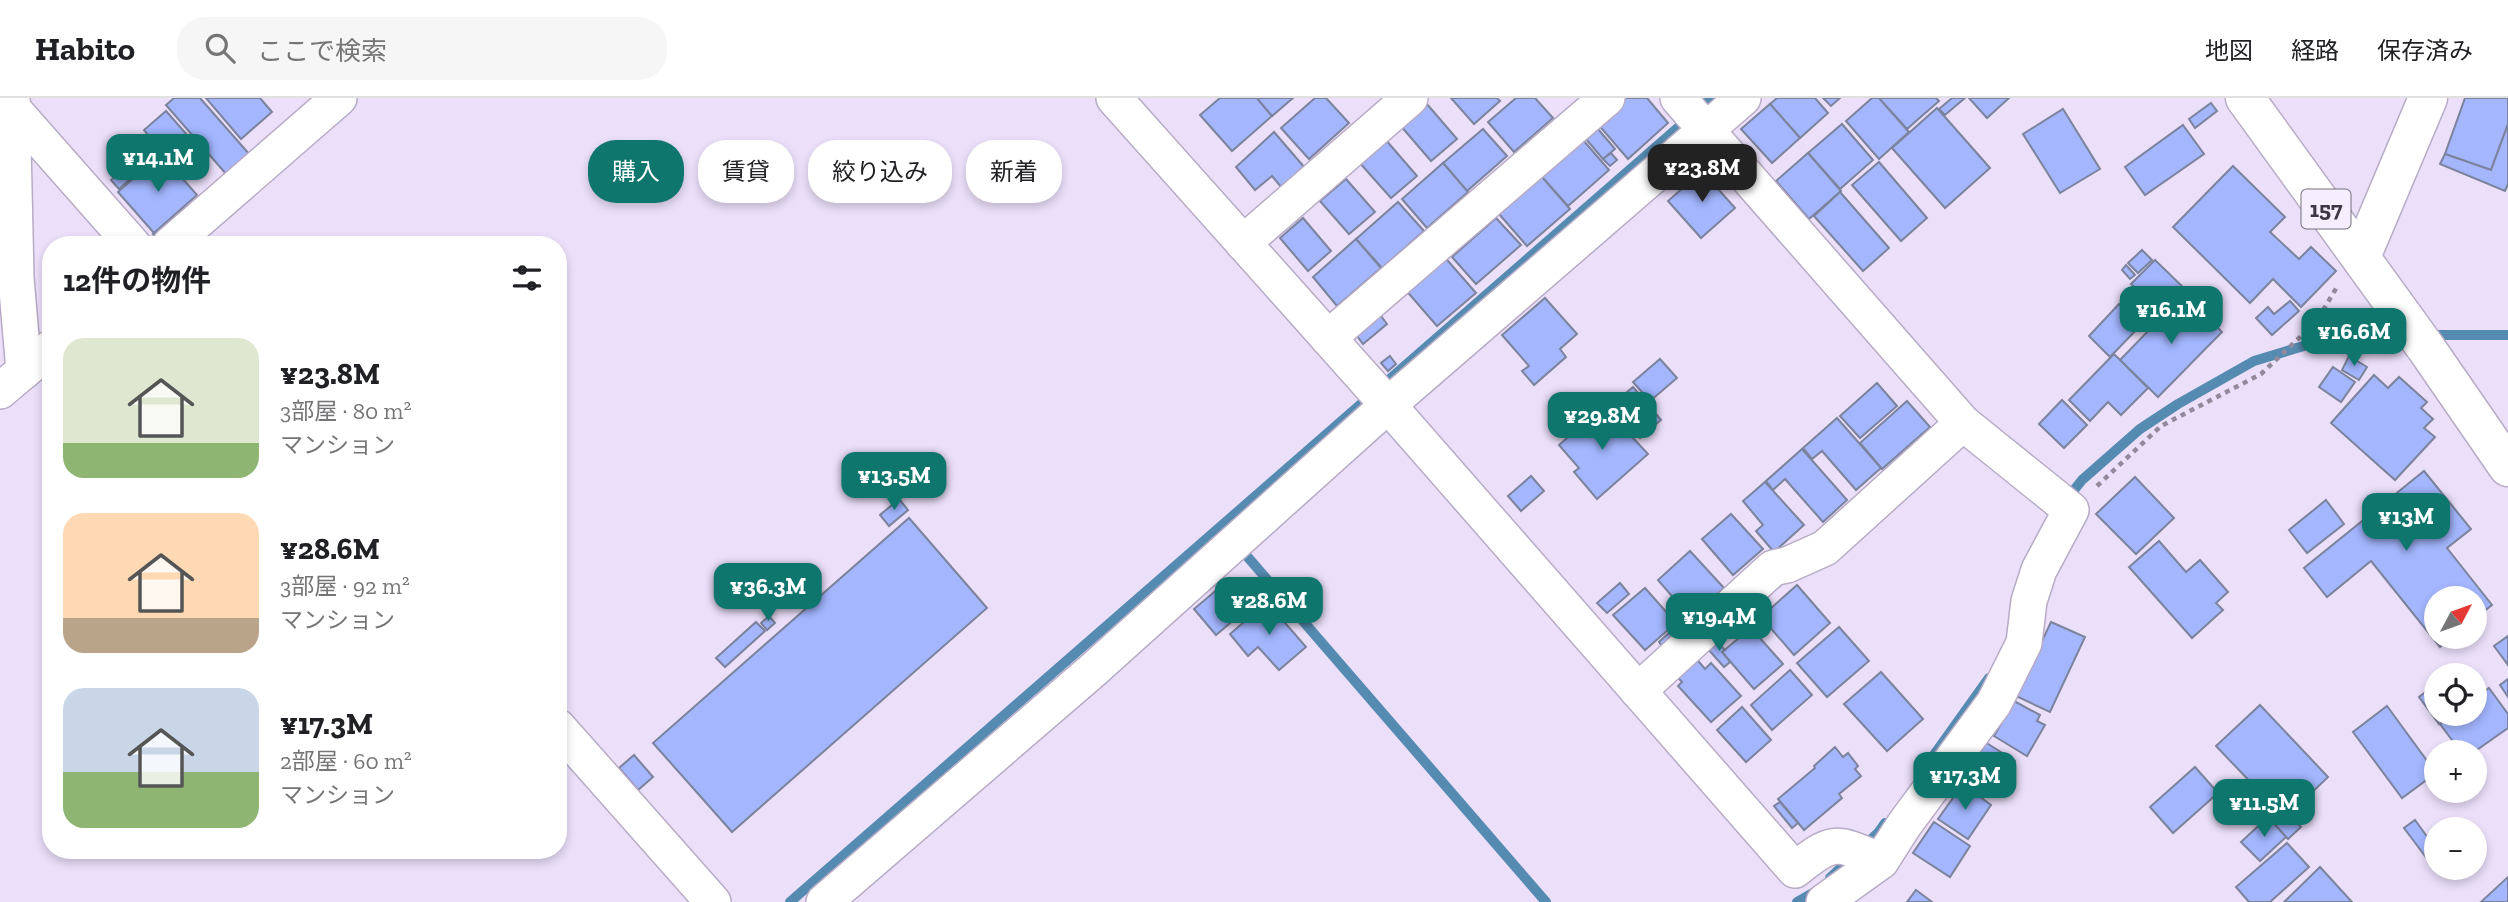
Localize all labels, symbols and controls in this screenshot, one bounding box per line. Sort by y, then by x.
search box [177,17,667,80]
text: Habito [35,29,135,68]
icon: search [201,29,239,67]
text: ここで検索 [257,35,387,67]
text: 地図 [2205,36,2253,65]
text: 経路 [2291,36,2339,65]
text: 保存済み [2377,36,2473,65]
pin: ¥14.1M [101,134,215,194]
chip: 購入 [588,140,684,203]
chip: 賃貸 [698,140,794,203]
chip: 絞り込み [808,140,952,203]
chip: 新着 [966,140,1062,203]
text: ¥14.1M [122,143,194,171]
pin: ¥23.8M [1645,144,1759,204]
text: ¥23.8M [1664,153,1740,181]
road number: 157 [2302,190,2350,228]
icon: filters [508,259,546,297]
text: 12件の物件 [63,263,211,299]
pin: ¥16.1M [2114,286,2228,346]
text: ¥16.1M [2136,295,2206,323]
pin: ¥16.6M [2297,308,2411,368]
text: ¥16.6M [2317,317,2391,345]
text: ¥23.8M [280,356,380,392]
icon: home [119,366,203,450]
pin: ¥29.8M [1545,392,1659,452]
text: 3部屋 · 80 m² [280,397,411,425]
text: ¥29.8M [1564,401,1640,429]
text: マンション [280,431,395,459]
pin: ¥13.5M [837,452,951,512]
text: ¥13.5M [857,461,931,489]
pin: ¥13M [2365,494,2447,553]
text: ¥13M [2378,502,2434,530]
text: ¥28.6M [280,531,380,567]
icon: home [119,541,203,625]
pin: ¥36.3M [711,564,825,623]
text: 3部屋 · 92 m² [280,572,410,600]
text: ¥36.3M [730,572,806,600]
pin: ¥28.6M [1212,578,1326,637]
text: ¥28.6M [1231,586,1307,614]
north arrow [2424,586,2487,649]
map controls [2424,586,2487,880]
pin: ¥19.4M [1662,594,1776,653]
text: ¥19.4M [1682,602,1756,630]
text: マンション [280,606,395,634]
button: locate [2424,663,2487,726]
text: ¥17.3M [280,706,373,742]
icon: home [119,716,203,800]
button: + [2424,740,2487,803]
text: 2部屋 · 60 m² [280,747,412,775]
pin: ¥17.3M [1908,752,2022,812]
text: ¥17.3M [1929,761,2001,789]
pin: ¥11.5M [2207,780,2321,839]
text: マンション [280,781,395,809]
text: ¥11.5M [2229,788,2299,816]
button: − [2424,817,2487,880]

